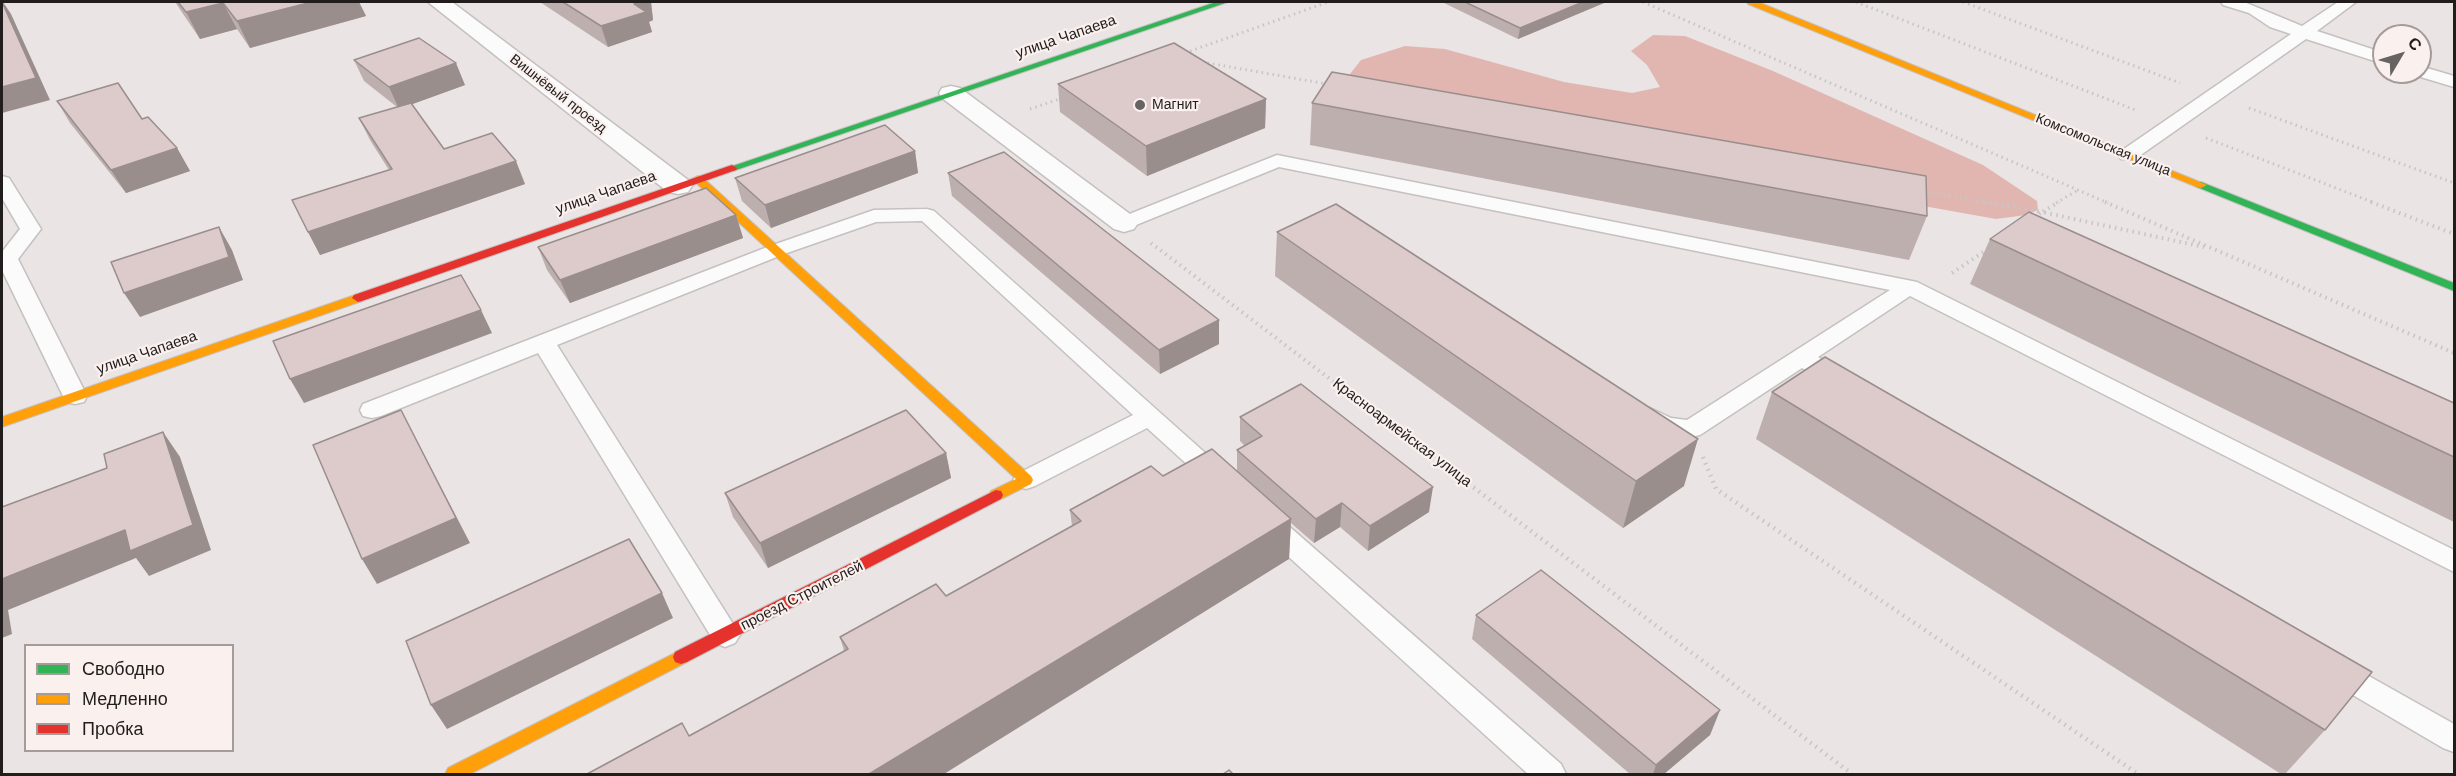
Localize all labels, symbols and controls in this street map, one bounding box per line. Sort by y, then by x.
street label: улица Чапаева [1014,11,1118,63]
north arrow [2372,24,2432,84]
text: С [2405,34,2425,54]
street label: Вишнёвый проезд [506,51,610,137]
place label: Магнит [1152,97,1199,113]
marker: Магнит [1133,98,1147,112]
street label: Комсомольская улица [2033,110,2173,180]
street label: улица Чапаева [554,167,658,219]
street label: улица Чапаева [95,327,199,379]
street label: Красноармейская улица [1329,375,1475,491]
street label: проезд Строителей [738,557,866,635]
legend [24,644,234,752]
text: Свободно [82,659,165,679]
text: Медленно [82,689,168,709]
text: Пробка [82,719,144,739]

